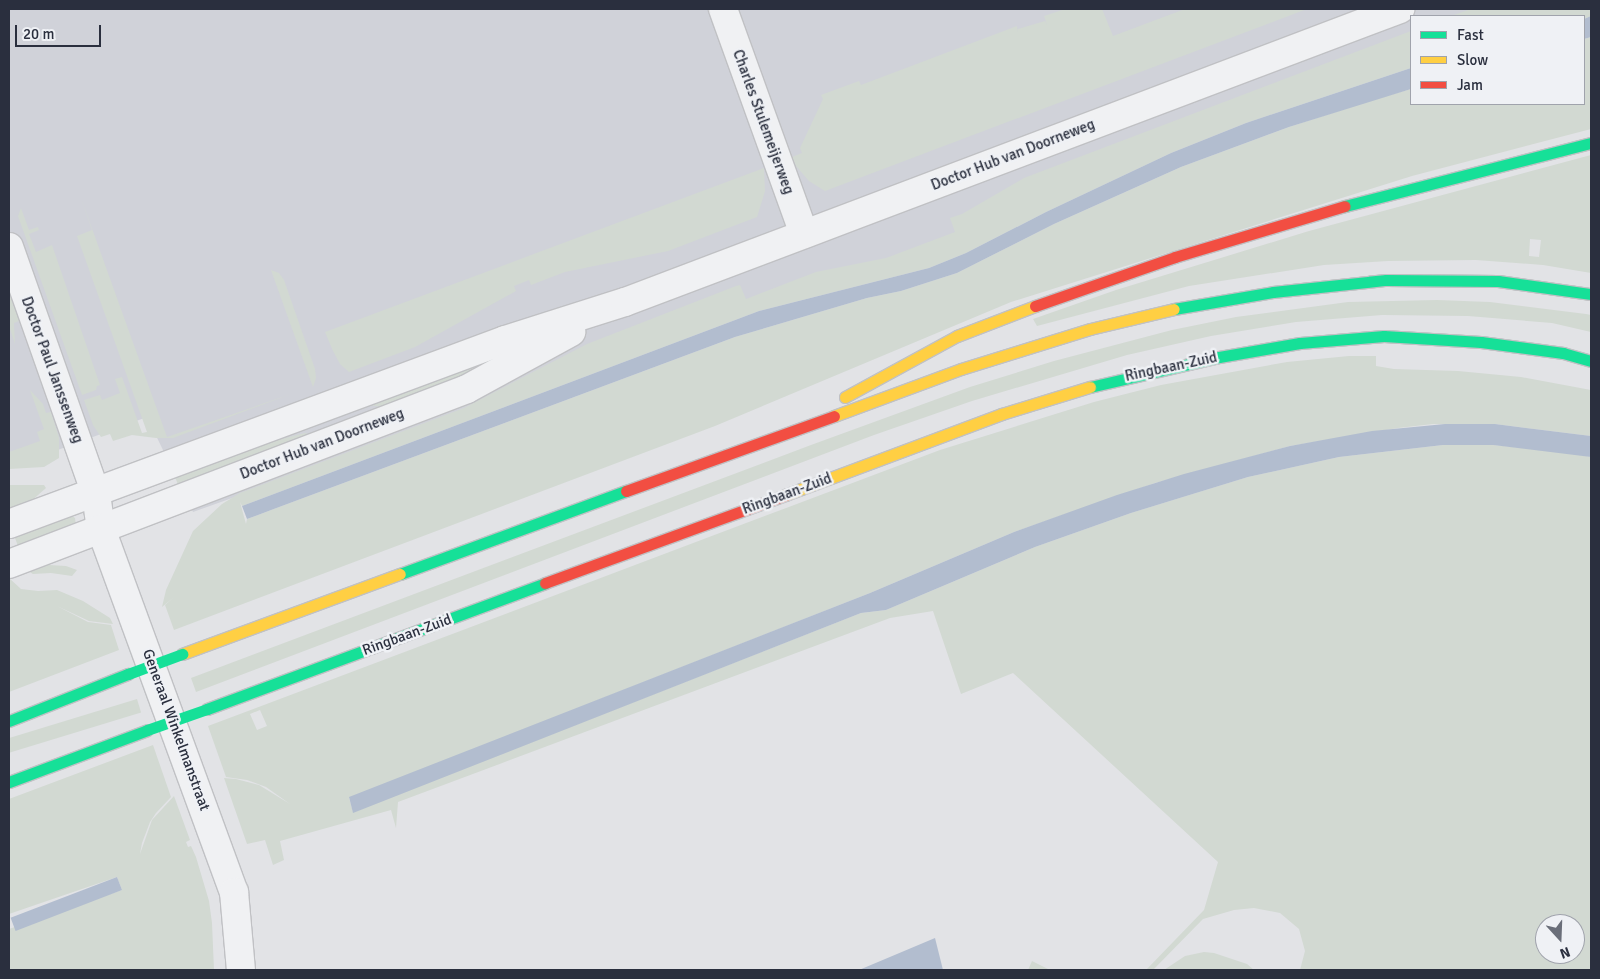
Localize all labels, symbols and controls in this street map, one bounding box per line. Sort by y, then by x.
scale bar [18,15,104,47]
legend [1410,15,1585,105]
text: 20 m [23,25,54,43]
text: Fast [1457,26,1484,44]
street label: Charles Stulemeijerweg [728,47,798,197]
text: Slow [1457,51,1488,69]
text: Jam [1457,76,1483,94]
street label: Doctor Hub van Doorneweg [928,115,1098,195]
street label: Doctor Paul Janssenweg [17,294,87,446]
street label: Ringbaan-Zuid [1123,348,1219,386]
street label: Doctor Hub van Doorneweg [237,404,407,484]
street label: Ringbaan-Zuid [740,470,834,518]
street label: Ringbaan-Zuid [360,611,454,659]
street label: Generaal Winkelmanstraat [138,647,214,813]
north arrow [1535,914,1585,964]
text: N [1557,943,1572,962]

